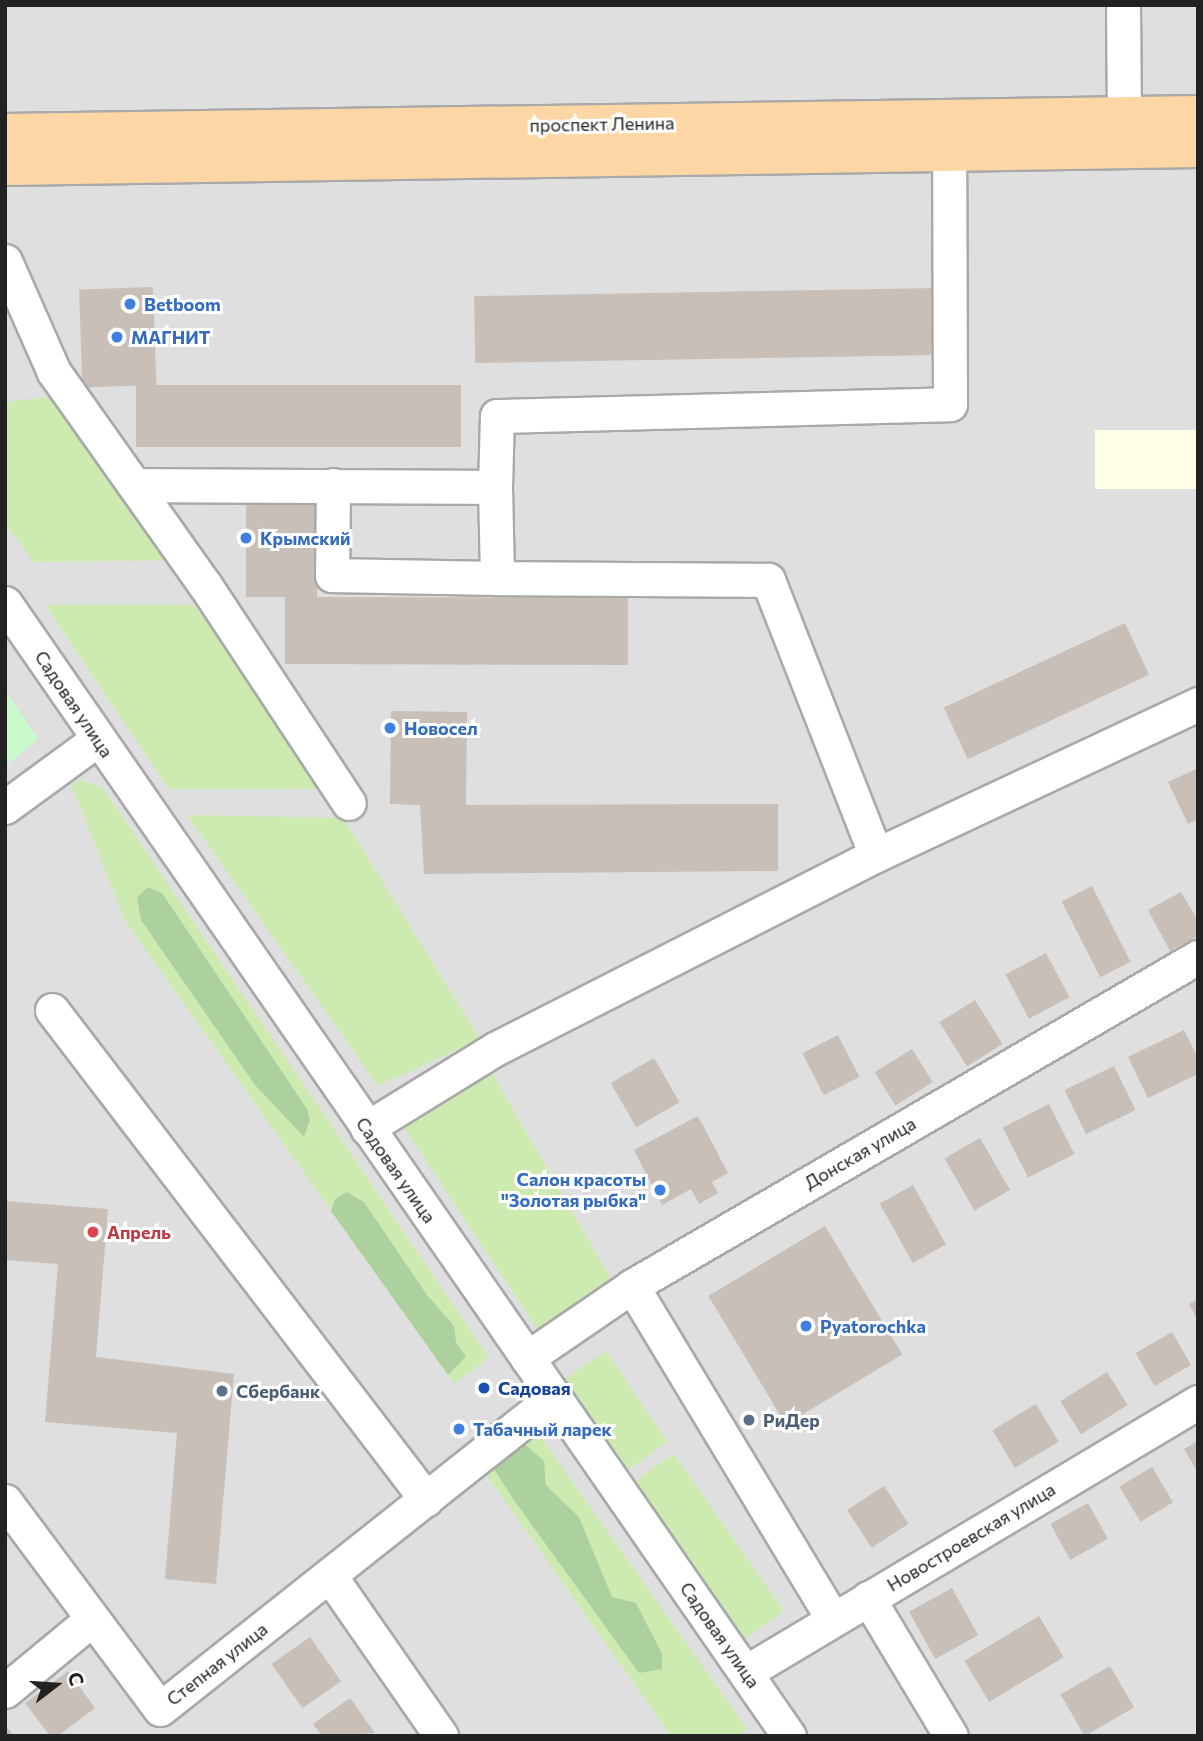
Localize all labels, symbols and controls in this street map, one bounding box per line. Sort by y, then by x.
street label: проспект Ленина [529,112,675,136]
place label: Betboom [144,293,221,315]
marker: Betboom [122,296,138,312]
place label: МАГНИТ [131,326,210,348]
marker: МАГНИТ [109,329,125,345]
place label: Крымский [260,527,350,549]
marker: Крымский [238,530,254,546]
street label: Садовая улица [30,647,118,761]
place label: Новосел [404,717,478,739]
marker: Новосел [382,720,398,736]
street label: Донская улица [800,1112,920,1194]
street label: Садовая улица [352,1113,440,1227]
place label: Салон красоты "Золотая рыбка" [501,1169,646,1212]
marker: Салон красоты "Золотая рыбка" [652,1182,668,1198]
place label: Апрель [107,1221,171,1243]
marker: Апрель [85,1224,101,1240]
place label: Pyatorochka [820,1315,926,1337]
marker: Pyatorochka [798,1318,814,1334]
place label: Садовая [498,1377,571,1399]
place label: Сбербанк [236,1380,320,1402]
marker: Садовая [476,1380,492,1396]
marker: Сбербанк [214,1383,230,1399]
place label: РиДер [763,1409,820,1431]
marker: РиДер [741,1412,757,1428]
place label: Табачный ларек [473,1418,612,1440]
marker: Табачный ларек [451,1421,467,1437]
street label: Новостроевская улица [883,1478,1059,1596]
street label: Садовая улица [676,1578,764,1692]
street label: Степная улица [162,1618,272,1710]
north arrow [21,1650,91,1720]
text: С [64,1669,89,1688]

